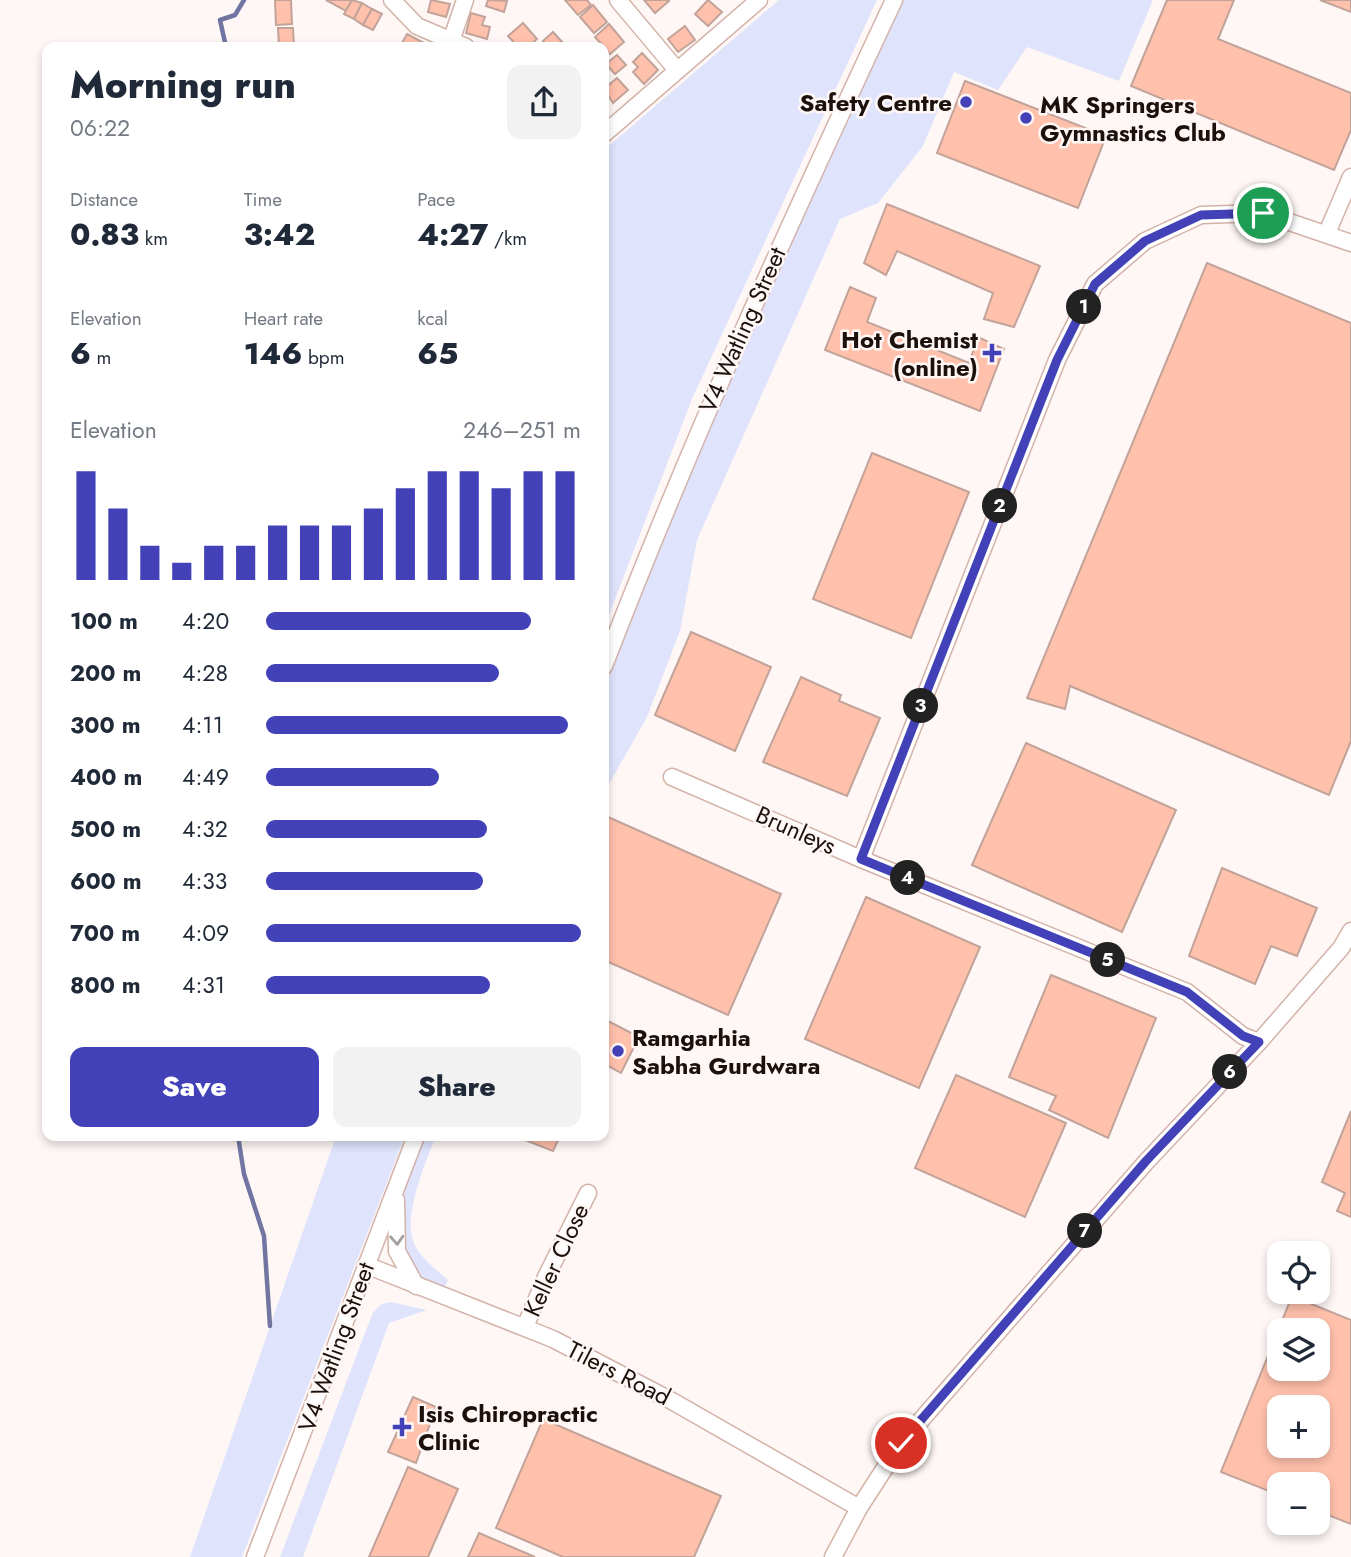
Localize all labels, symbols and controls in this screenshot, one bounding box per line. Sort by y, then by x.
text: Morning run [70,57,296,112]
button: share [507,65,581,139]
place label: Safety Centre [799,85,952,120]
place label: MK Springers Gymnastics Club [1040,87,1226,150]
marker: Safety Centre [958,94,974,110]
marker: MK Springers Gymnastics Club [1018,110,1034,126]
text: 06:22 [70,111,130,145]
pin [1233,183,1293,243]
text: Distance [70,186,138,213]
text: Time [244,186,282,213]
text: Pace [417,186,455,213]
icon: arrive [1244,194,1282,232]
text: 0.83 [70,213,139,256]
text: 3:42 [244,213,315,256]
text: 4:27 [417,213,488,256]
text: km [139,225,168,252]
text: /km [488,225,527,252]
street label: V4 Watling Street [690,241,794,419]
pin: 1 [1066,290,1102,324]
text: 1 [1079,293,1088,320]
text: Elevation [70,305,142,332]
text: Heart rate [244,305,323,332]
text: kcal [417,305,448,332]
place label: Hot Chemist (online) [841,322,978,385]
text: 6 [70,332,91,375]
text: 146 [244,332,302,375]
text: 65 [417,332,458,375]
text: m [91,344,111,371]
text: bpm [302,344,345,371]
marker: Hot Chemist (online) [984,345,1000,361]
text: Elevation [70,413,157,447]
text: 246–251 m [463,413,581,447]
pin: 2 [982,489,1018,524]
text: 2 [993,492,1006,519]
text: 100 m [70,604,138,638]
text: 4:20 [182,604,229,638]
text: 200 m [70,656,141,690]
text: 4:28 [182,656,228,690]
pin: 3 [904,688,939,724]
text: 3 [915,692,926,719]
text: 300 m [70,708,141,742]
text: 4:11 [182,708,223,742]
text: 400 m [70,760,142,794]
text: 4:49 [182,760,229,794]
street label: Brunleys [750,797,842,863]
text: 500 m [70,812,141,846]
text: 4:32 [182,812,228,846]
pin: 4 [890,860,926,896]
text: 600 m [70,864,142,898]
text: 4:33 [182,864,227,898]
text: 4 [901,864,914,891]
text: 700 m [70,916,140,950]
text: 4:09 [182,916,229,950]
pin: 5 [1090,942,1126,978]
text: 5 [1101,946,1114,973]
text: 800 m [70,968,141,1002]
text: 4:31 [182,968,225,1002]
place label: Ramgarhia Sabha Gurdwara [632,1020,821,1083]
marker: Ramgarhia Sabha Gurdwara [610,1043,626,1059]
button: Save [70,1047,319,1127]
button: Share [333,1047,581,1127]
pin: 6 [1212,1054,1248,1090]
text: 6 [1223,1058,1236,1085]
street label: Keller Close [515,1198,597,1322]
pin: 7 [1068,1214,1102,1248]
text: 7 [1079,1217,1090,1244]
one-way arrow [390,1235,405,1246]
map controls [1267,1241,1330,1535]
button: locate [1267,1241,1330,1304]
street label: V4 Watling Street [289,1257,383,1437]
button: layers [1267,1318,1330,1381]
street label: Tilers Road [561,1332,677,1414]
button: + [1267,1395,1330,1458]
place label: Isis Chiropractic Clinic [418,1396,598,1459]
pin [871,1413,931,1473]
marker: Isis Chiropractic Clinic [392,1417,412,1437]
icon: check [882,1424,920,1462]
button: − [1267,1472,1330,1535]

